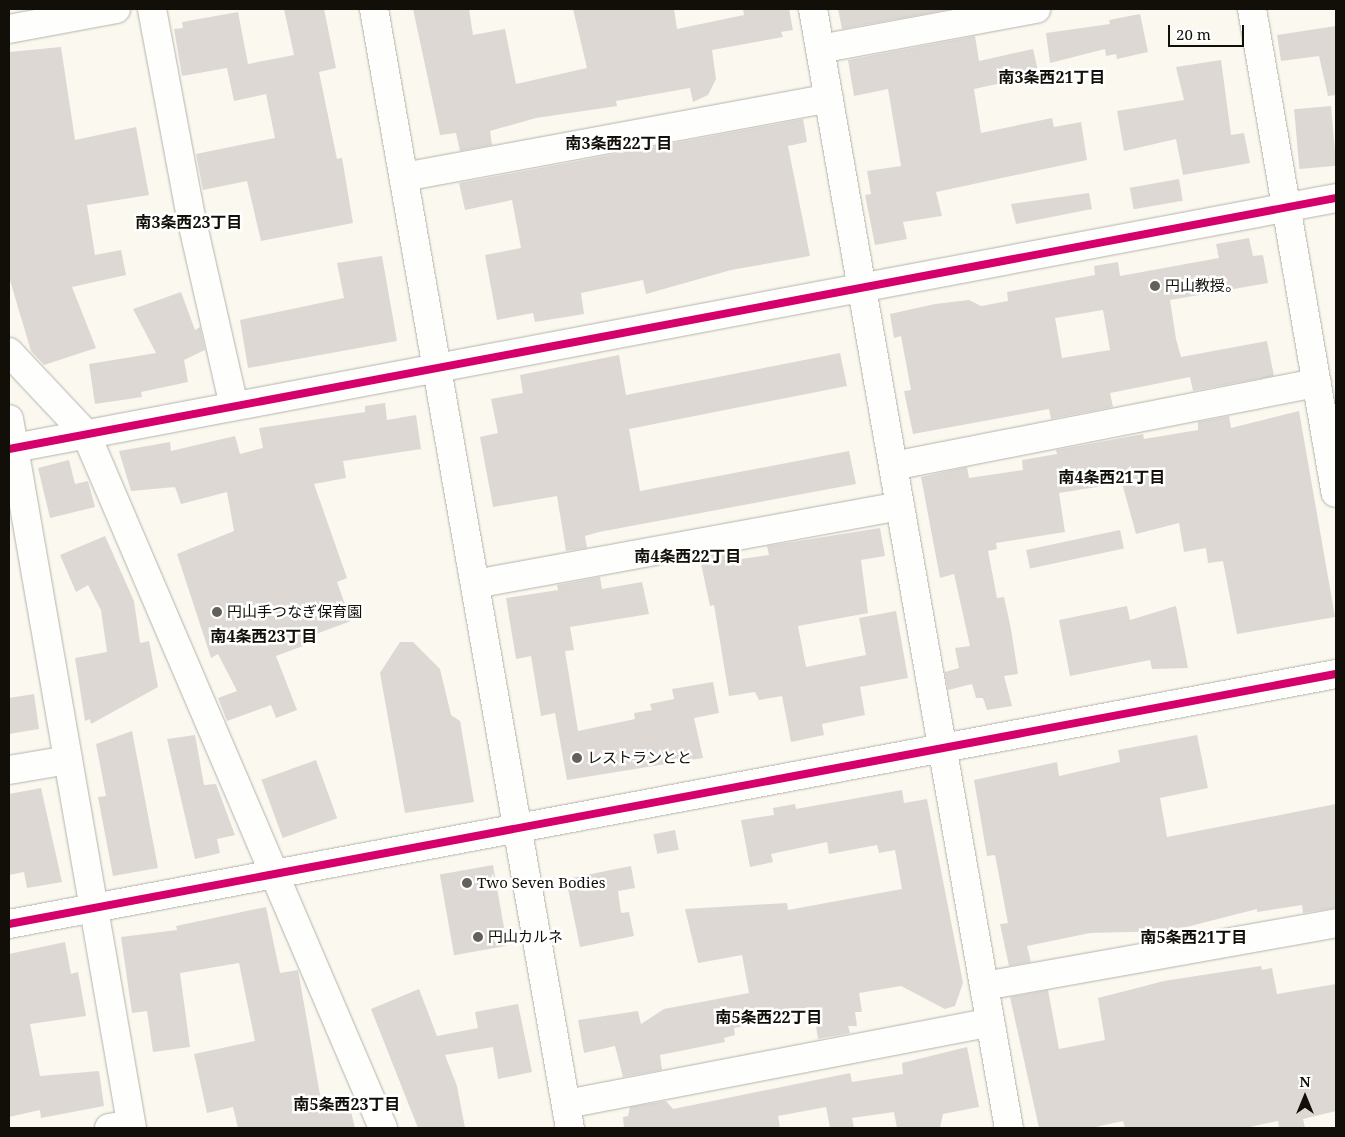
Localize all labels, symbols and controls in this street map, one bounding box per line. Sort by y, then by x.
scale bar [1170,15,1246,47]
text: 20 m [1176,24,1211,44]
district label: 南3条西21丁目 [998,67,1106,87]
district label: 南3条西22丁目 [565,133,673,153]
district label: 南3条西23丁目 [135,212,243,232]
place label: 円山教授。 [1165,277,1240,295]
marker: 円山教授。 [1149,280,1161,292]
district label: 南4条西21丁目 [1058,467,1166,487]
district label: 南4条西22丁目 [634,546,742,566]
place label: 円山手つなぎ保育園 [227,603,362,621]
marker: 円山手つなぎ保育園 [211,606,223,618]
district label: 南4条西23丁目 [210,626,318,646]
place label: レストランとと [587,749,692,767]
marker: レストランとと [571,752,583,764]
place label: Two Seven Bodies [477,874,605,892]
marker: Two Seven Bodies [461,877,473,889]
district label: 南5条西21丁目 [1140,927,1248,947]
place label: 円山カルネ [488,928,563,946]
marker: 円山カルネ [472,931,484,943]
district label: 南5条西22丁目 [715,1007,823,1027]
north arrow [1280,1072,1330,1122]
text: N [1299,1072,1311,1091]
district label: 南5条西23丁目 [293,1094,401,1114]

